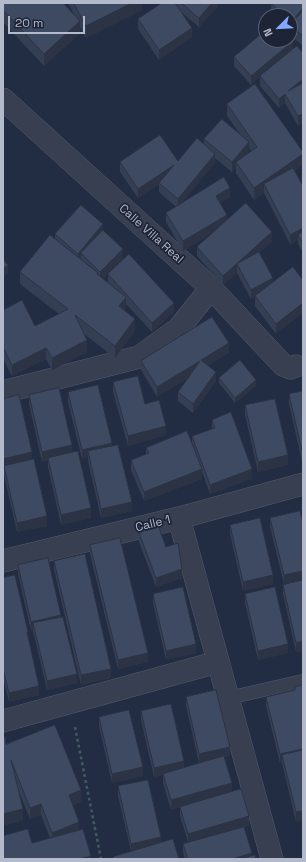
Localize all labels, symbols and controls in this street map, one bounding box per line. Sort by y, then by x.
scale bar [10,8,87,34]
north arrow [258,8,298,48]
text: 20 m [15,15,43,31]
text: N [260,26,276,39]
street label: Calle Villa Real [116,201,186,267]
street label: Calle 1 [134,513,172,535]

